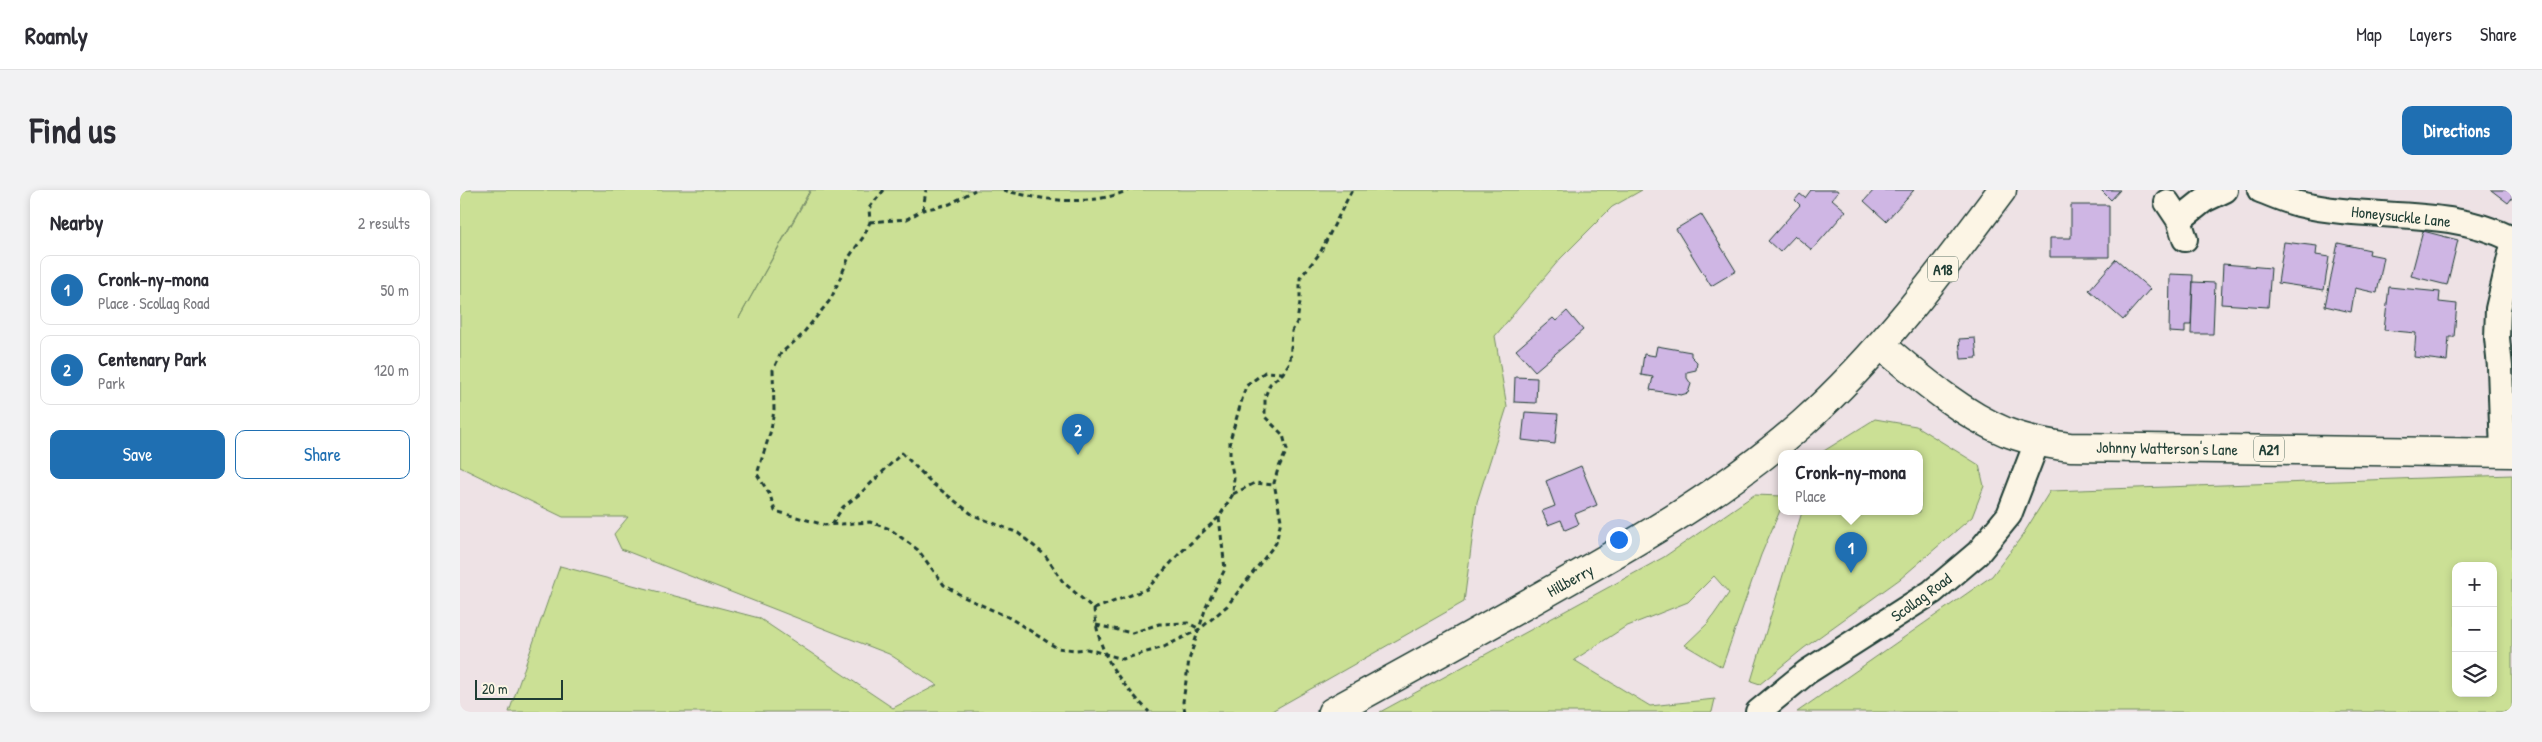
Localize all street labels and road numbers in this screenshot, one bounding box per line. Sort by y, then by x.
street label: Honeysuckle Lane [2350,200,2452,232]
road number: A18 [1928,256,1958,282]
street label: Johnny Watterson's Lane [2096,436,2239,460]
road number: A21 [2254,436,2284,462]
street label: Hillberry [1543,558,1597,602]
street label: Scollag Road [1886,567,1956,627]

